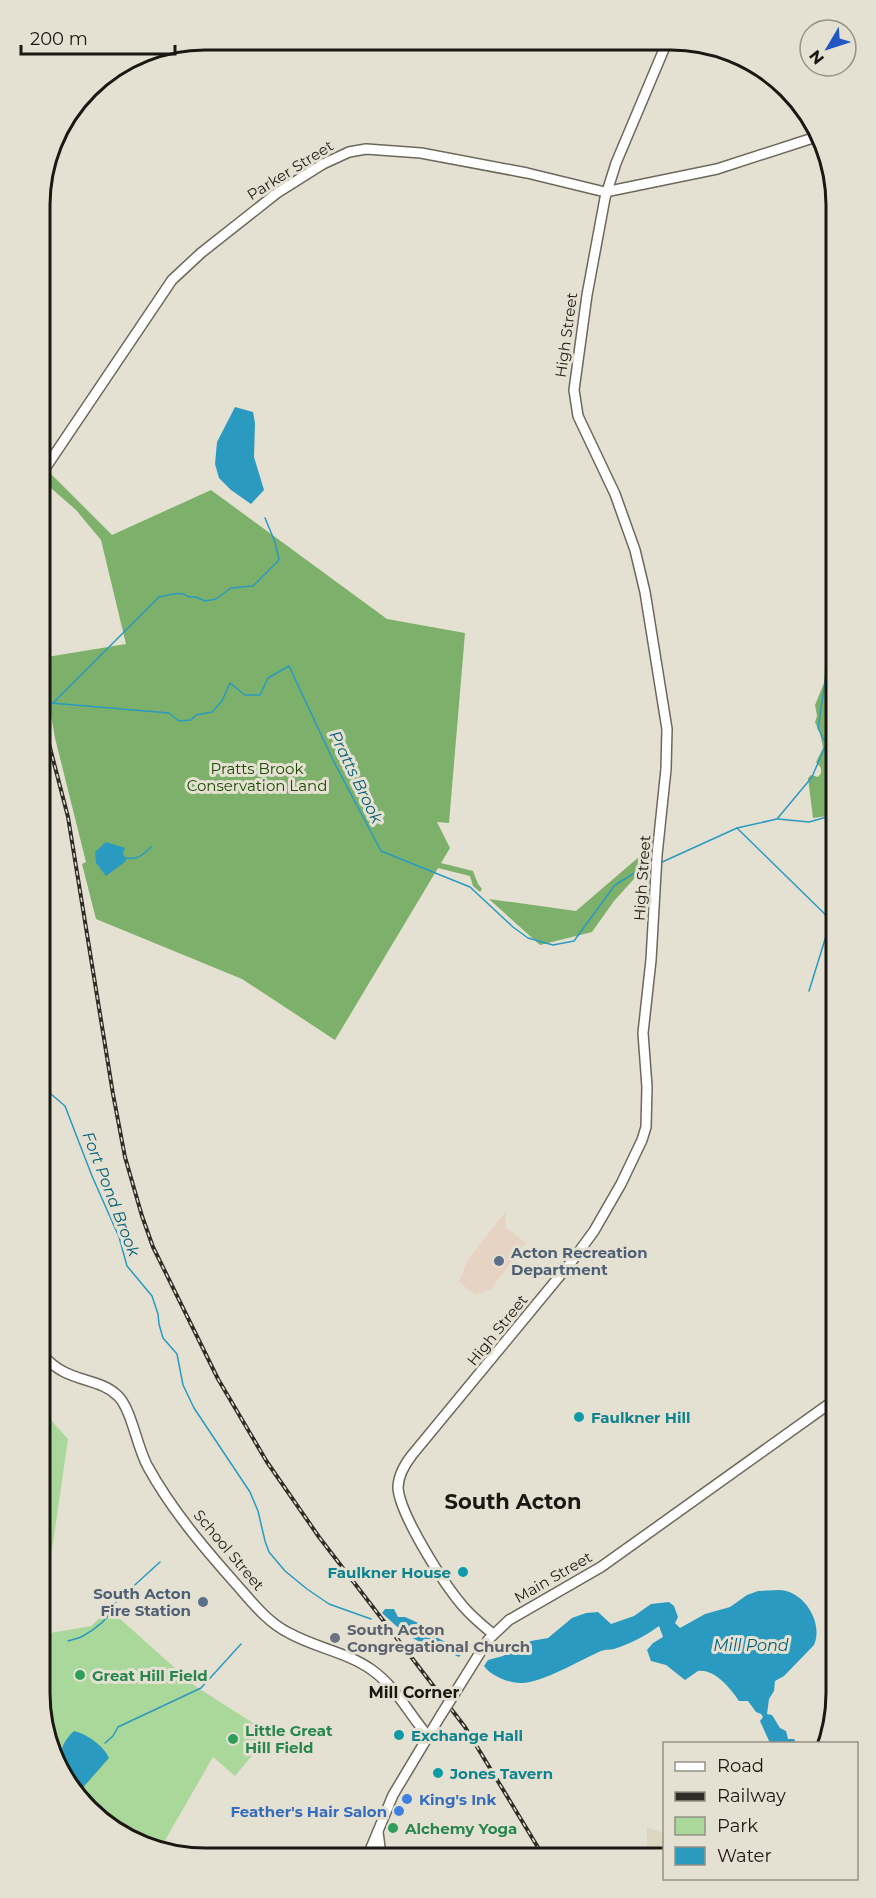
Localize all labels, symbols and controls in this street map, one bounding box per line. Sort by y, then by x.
scale bar [21,18,176,56]
north arrow [798,18,858,78]
text: 200 m [30,28,88,50]
text: N [805,46,828,68]
street label: Parker Street [243,136,337,204]
street label: High Street [551,291,581,379]
water label: Pratts Brook [325,728,387,828]
park label: Pratts Brook Conservation Land [187,759,327,795]
street label: High Street [630,834,654,922]
water label: Fort Pond Brook [78,1129,144,1261]
place label: Acton Recreation Department [510,1243,648,1279]
marker: Acton Recreation Department [492,1254,506,1268]
street label: High Street [463,1291,531,1369]
place label: Faulkner Hill [591,1408,690,1427]
marker: Faulkner Hill [572,1410,586,1424]
district label: South Acton [445,1489,581,1514]
street label: School Street [190,1506,268,1594]
street label: Main Street [511,1547,595,1607]
place label: Faulkner House [328,1563,451,1582]
marker: Faulkner House [456,1565,470,1579]
place label: South Acton Fire Station [93,1584,191,1620]
marker: South Acton Fire Station [196,1595,210,1609]
place label: South Acton Congregational Church [347,1620,530,1656]
marker: South Acton Congregational Church [328,1631,342,1645]
water label: Mill Pond [713,1636,789,1655]
place label: Great Hill Field [92,1666,208,1685]
marker: Great Hill Field [73,1668,87,1682]
district label: Mill Corner [369,1683,460,1702]
place label: Little Great Hill Field [245,1721,333,1757]
place label: Exchange Hall [411,1726,523,1745]
marker: Exchange Hall [392,1728,406,1742]
marker: Little Great Hill Field [226,1732,240,1746]
legend [663,1742,858,1880]
text: Road [717,1755,764,1777]
place label: Jones Tavern [449,1764,553,1783]
marker: Jones Tavern [431,1766,445,1780]
text: Railway [717,1785,786,1807]
place label: King's Ink [419,1790,496,1809]
marker: King's Ink [400,1792,414,1806]
place label: Feather's Hair Salon [230,1802,387,1821]
marker: Feather's Hair Salon [392,1804,406,1818]
text: Park [717,1815,758,1837]
place label: Alchemy Yoga [404,1819,517,1838]
marker: Alchemy Yoga [386,1821,400,1835]
text: Water [717,1845,772,1867]

